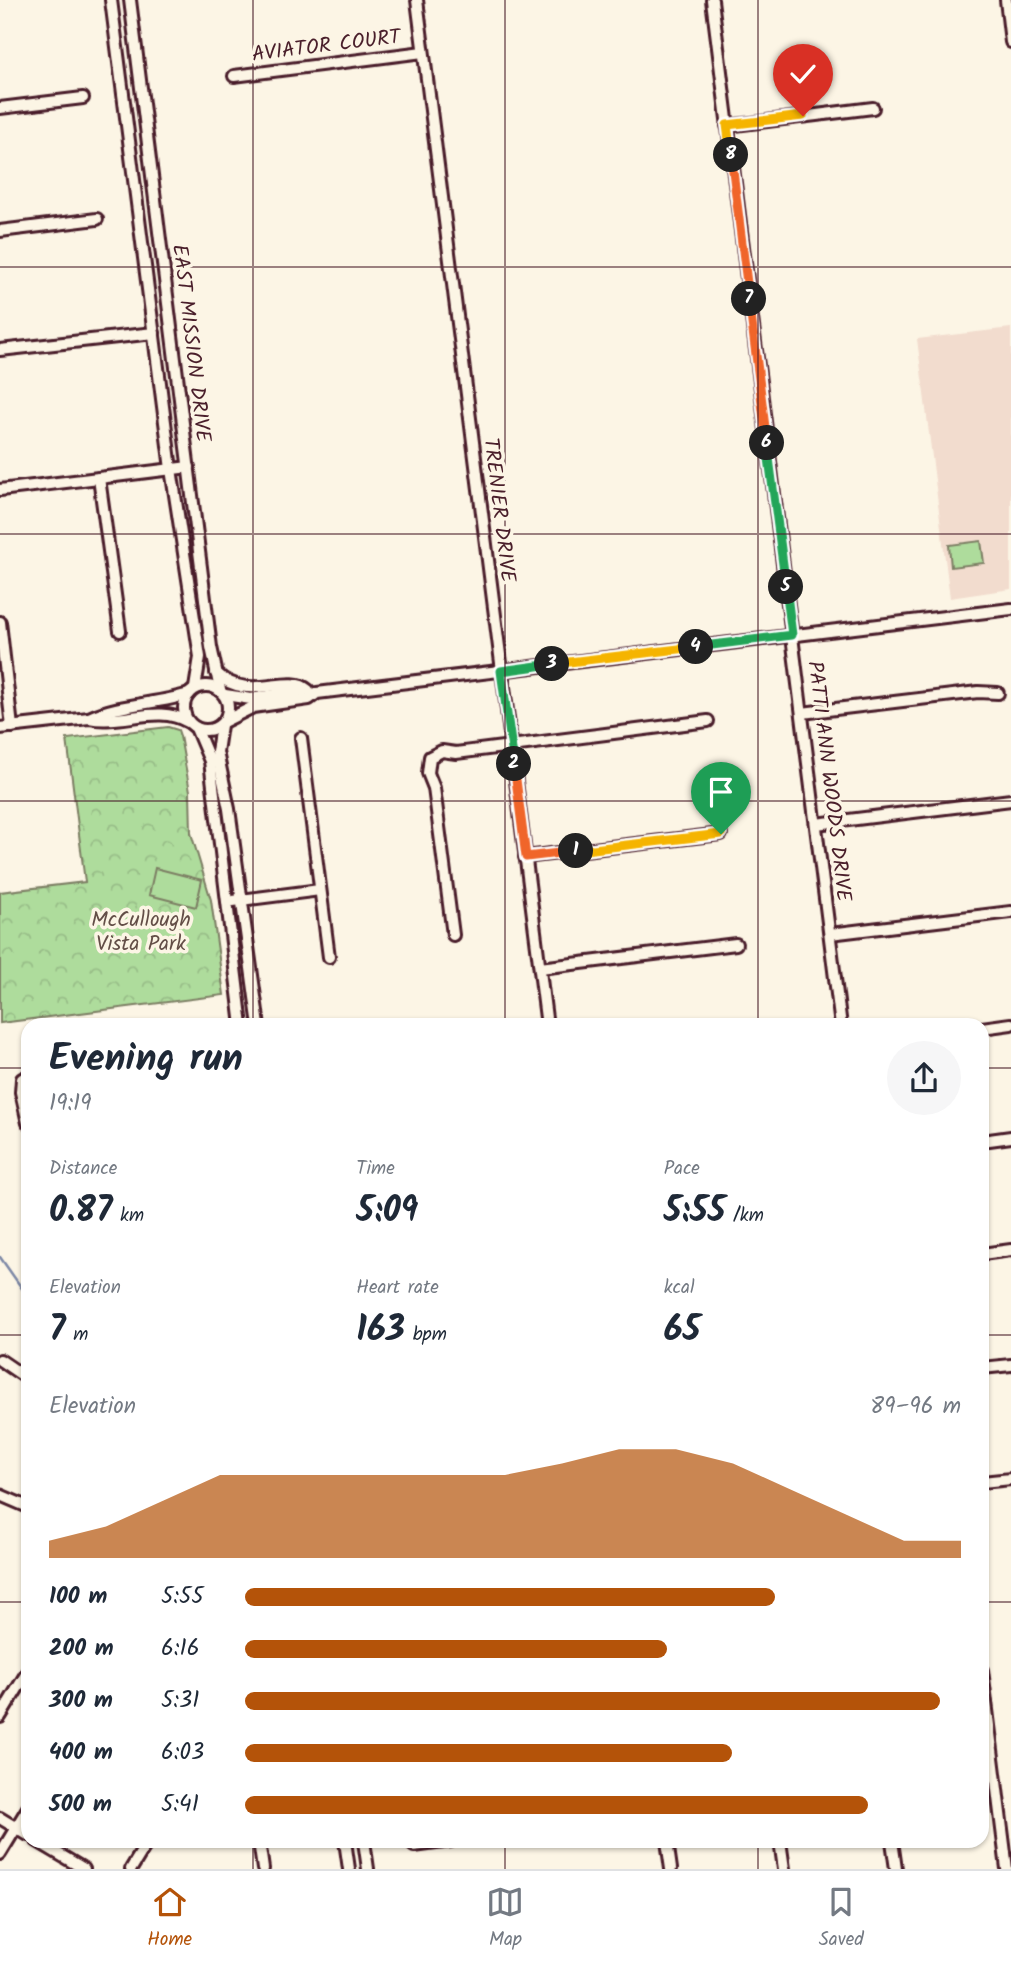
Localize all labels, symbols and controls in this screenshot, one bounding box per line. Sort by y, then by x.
street label: AVIATOR COURT [250,21,404,72]
pin [773,44,833,116]
icon: check [784,55,822,93]
pin: 8 [714,138,748,172]
text: 8 [725,139,736,169]
street label: EAST MISSION DRIVE [162,242,219,445]
pin: 7 [732,282,766,316]
text: 7 [744,283,753,313]
pin: 6 [750,426,784,460]
text: 6 [761,427,772,457]
street label: TRENIER DRIVE [473,436,524,585]
pin: 5 [768,570,804,604]
text: 5 [781,571,790,601]
pin: 4 [678,630,714,664]
text: 4 [690,631,701,661]
pin: 3 [534,646,570,682]
text: 3 [546,648,557,678]
street label: PATTI ANN WOODS DRIVE [797,659,860,904]
pin: 2 [496,746,532,782]
text: 2 [508,748,519,778]
pin [691,762,751,834]
icon: arrive [702,773,740,811]
pin: 1 [558,834,594,868]
text: 1 [573,835,578,865]
park label: McCullough Vista Park [91,904,191,961]
text: Evening run [49,1030,243,1090]
button: share [887,1041,961,1115]
text: 19:19 [49,1086,92,1122]
text: Distance [49,1154,117,1184]
text: Time [356,1154,395,1184]
text: Pace [664,1154,700,1184]
text: 0.87 [49,1184,112,1240]
text: 5:09 [356,1184,418,1240]
text: 5:55 [664,1184,725,1240]
text: km [112,1201,144,1231]
text: /km [725,1201,764,1231]
text: Elevation [49,1273,121,1303]
text: Heart rate [356,1273,439,1303]
text: kcal [664,1273,695,1303]
text: 7 [49,1303,66,1359]
text: 163 [356,1303,405,1359]
text: 65 [664,1303,700,1359]
text: m [66,1320,88,1350]
text: bpm [405,1320,447,1350]
text: Elevation [49,1389,136,1425]
text: 89–96 m [870,1389,961,1425]
text: 100 m [49,1579,107,1615]
text: 5:55 [161,1579,204,1615]
text: 200 m [49,1631,114,1667]
text: 6:16 [161,1631,199,1667]
text: 300 m [49,1683,113,1719]
text: 5:31 [161,1683,199,1719]
text: 400 m [49,1735,113,1771]
text: 6:03 [161,1735,204,1771]
text: 500 m [49,1787,112,1823]
text: 5:41 [161,1787,199,1823]
tab: Home [147,1883,192,1955]
tab: Map [486,1883,524,1955]
tab: Saved [819,1883,864,1955]

